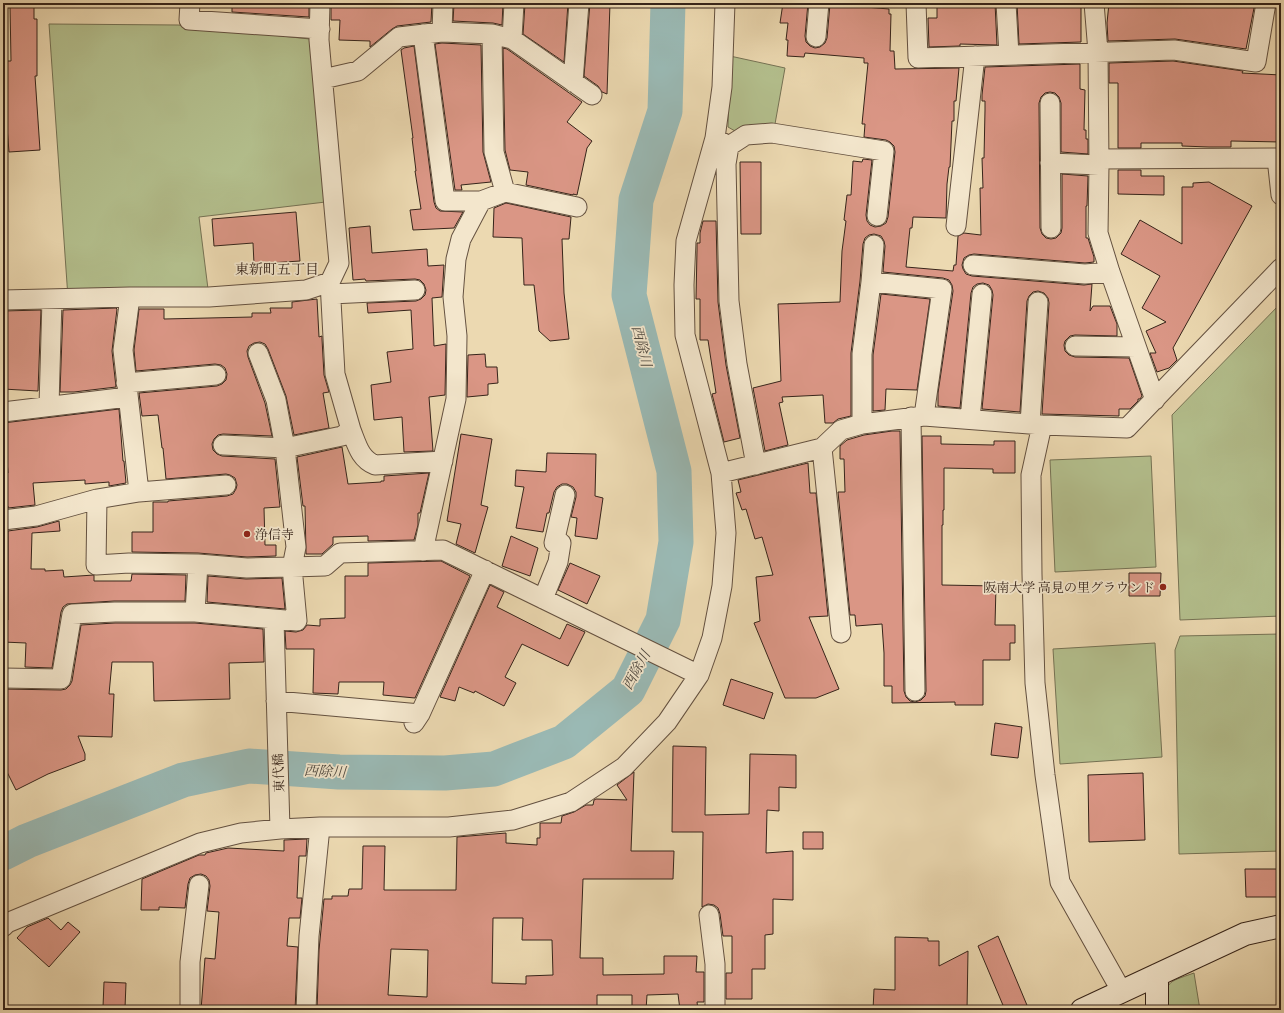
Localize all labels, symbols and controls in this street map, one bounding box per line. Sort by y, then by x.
district label: 東新町五丁目 [235,259,319,279]
water label: 西除川 [627,323,657,371]
place label: 浄信寺 [255,525,294,544]
marker: 浄信寺 [242,529,252,539]
place label: 阪南大学 高見の里グラウンド [983,578,1155,597]
marker: 阪南大学 高見の里グラウンド [1158,582,1168,592]
water label: 西除川 [617,645,656,693]
street label: 東代橋 [268,753,289,793]
water label: 西除川 [304,760,348,782]

